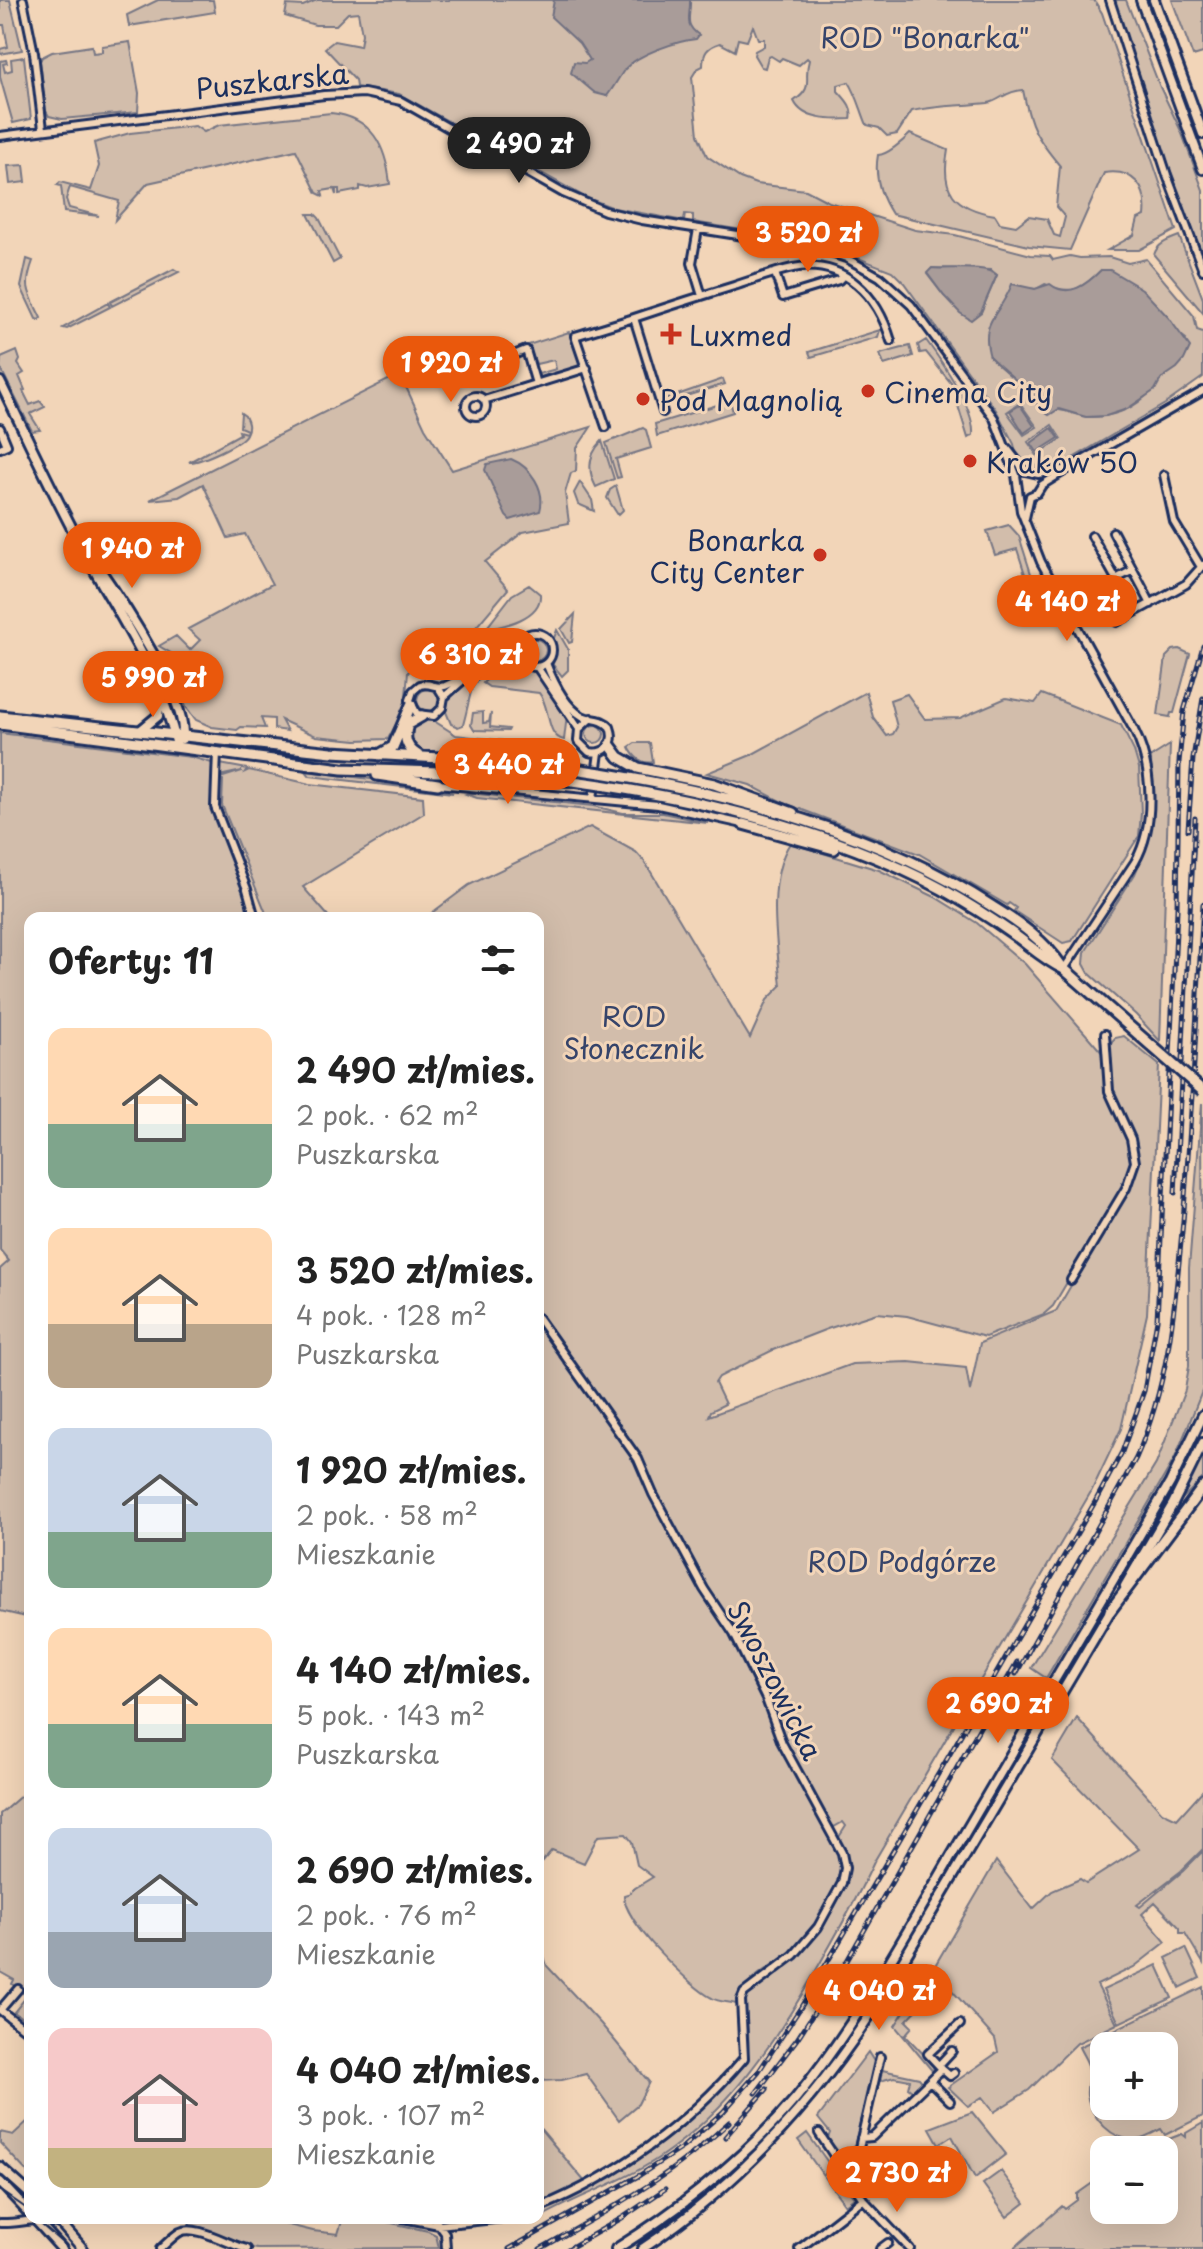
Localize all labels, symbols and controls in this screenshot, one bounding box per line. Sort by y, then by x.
park label: ROD "Bonarka" [820,15,1030,58]
street label: Puszkarska [193,51,351,109]
pin: 2 490 zł [436,117,602,185]
text: 2 490 zł [465,123,573,162]
pin: 3 520 zł [725,206,891,274]
text: 3 520 zł [755,212,861,251]
place label: Luxmed [689,313,792,356]
marker: Luxmed [660,323,682,345]
pin: 1 920 zł [368,336,534,404]
text: 1 920 zł [401,342,501,381]
place label: Cinema City [884,370,1052,413]
place label: Pod Magnolią [659,378,843,421]
marker: Cinema City [859,382,877,400]
marker: Pod Magnolią [634,390,652,408]
place label: Kraków 50 [986,440,1138,483]
marker: Kraków 50 [961,452,979,470]
place label: Bonarka City Center [649,518,804,593]
pin: 1 940 zł [49,522,215,590]
text: 1 940 zł [81,528,183,567]
marker: Bonarka City Center [811,546,829,564]
pin: 4 140 zł [984,575,1150,643]
text: 4 140 zł [1015,581,1119,620]
pin: 6 310 zł [387,628,553,696]
text: 6 310 zł [419,634,521,673]
pin: 5 990 zł [70,651,236,719]
text: 5 990 zł [101,657,205,696]
pin: 3 440 zł [425,738,591,806]
text: 3 440 zł [453,744,563,783]
text: Oferty: 11 [48,934,214,986]
icon: filters [476,938,520,982]
park label: ROD Słonecznik [564,994,704,1069]
text: 2 490 zł/mies. [296,1043,535,1095]
icon: home [112,1060,208,1156]
text: 2 pok. · 62 m² [296,1095,479,1134]
text: Puszkarska [296,1134,439,1173]
text: 3 520 zł/mies. [296,1243,534,1295]
icon: home [112,1260,208,1356]
text: 4 pok. · 128 m² [296,1295,487,1334]
text: Puszkarska [296,1334,439,1373]
text: 1 920 zł/mies. [296,1443,526,1495]
icon: home [112,1460,208,1556]
text: 2 pok. · 58 m² [296,1495,478,1534]
text: Mieszkanie [296,1534,436,1573]
park label: ROD Podgórze [807,1539,997,1582]
street label: Swoszowicka [717,1593,835,1768]
text: 4 140 zł/mies. [296,1643,531,1695]
icon: home [112,1660,208,1756]
pin: 2 690 zł [915,1677,1081,1745]
text: 2 690 zł [945,1683,1051,1722]
text: 5 pok. · 143 m² [296,1695,485,1734]
text: Puszkarska [296,1734,439,1773]
text: 2 690 zł/mies. [296,1843,533,1895]
icon: home [112,1860,208,1956]
text: 2 pok. · 76 m² [296,1895,477,1934]
text: Mieszkanie [296,1934,436,1973]
pin: 4 040 zł [796,1964,962,2032]
text: 4 040 zł [823,1970,935,2009]
map controls [1090,2032,1178,2224]
button: + [1090,2032,1178,2120]
text: 4 040 zł/mies. [296,2043,540,2095]
icon: home [112,2060,208,2156]
text: 3 pok. · 107 m² [296,2095,485,2134]
text: Mieszkanie [296,2134,436,2173]
button: − [1090,2136,1178,2224]
pin: 2 730 zł [814,2146,980,2214]
text: 2 730 zł [844,2152,950,2191]

